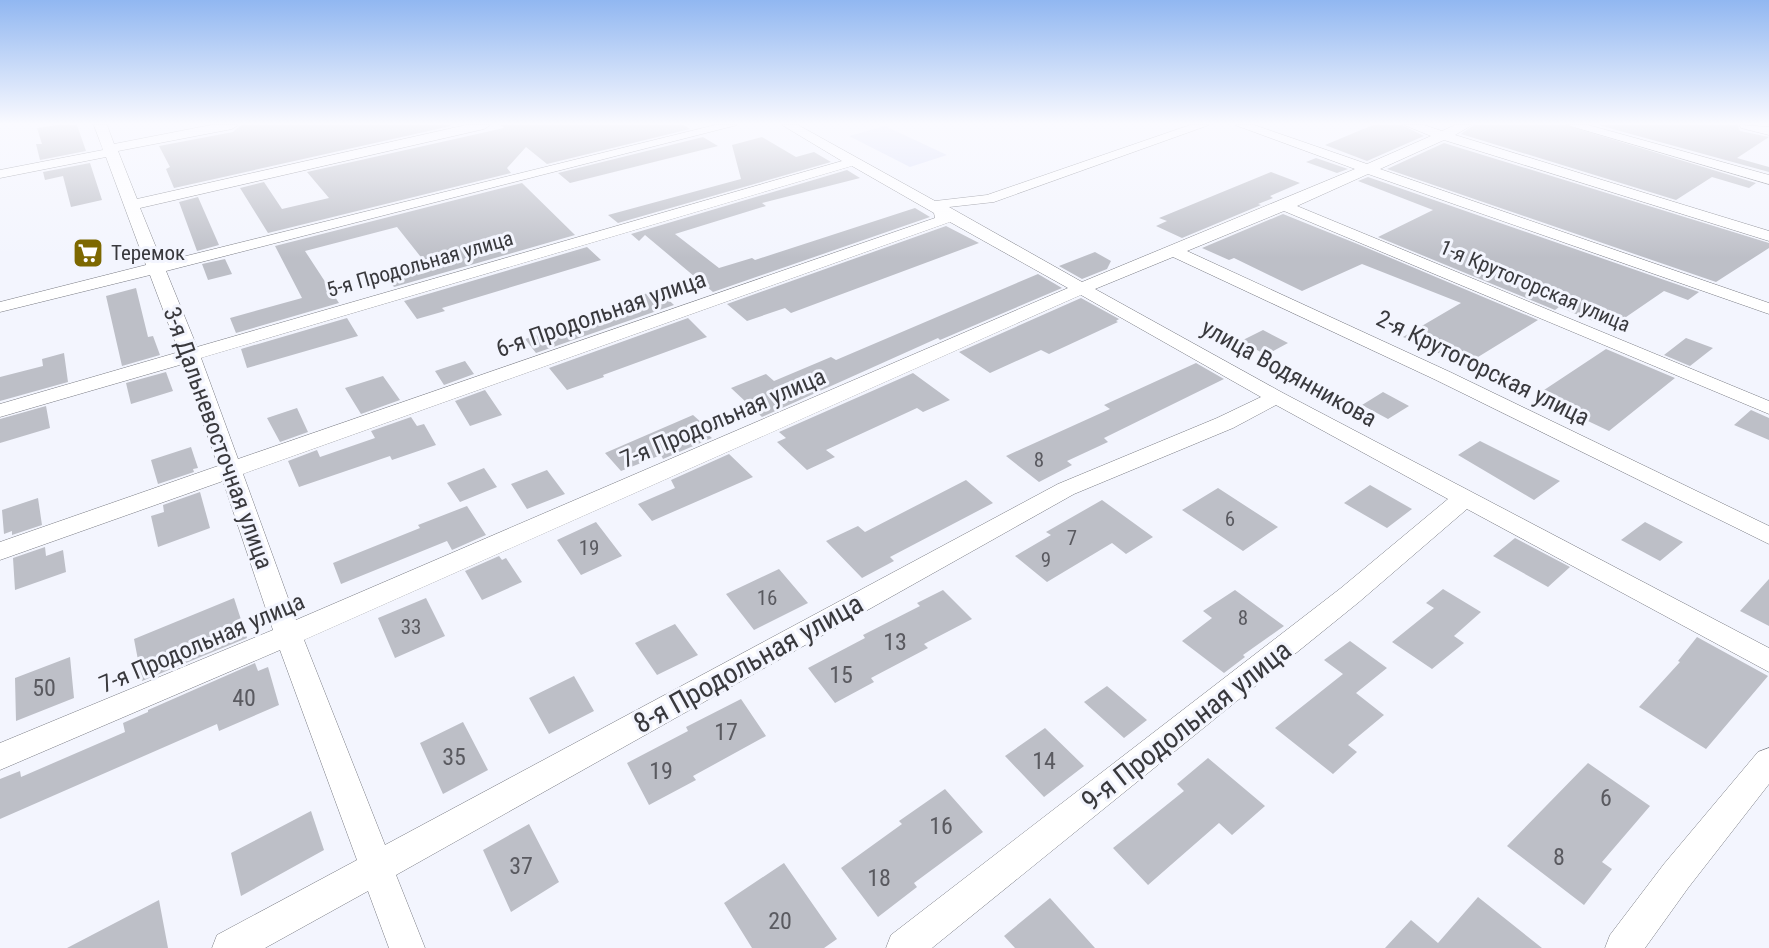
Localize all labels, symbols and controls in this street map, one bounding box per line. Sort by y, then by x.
street label: 5-я Продольная улица [324,226,516,302]
street label: 1-я Крутогорская улица [1436,235,1634,337]
supermarket icon: Теремок [71,236,105,270]
place label: Теремок [111,241,185,265]
street label: 6-я Продольная улица [492,265,710,363]
street label: 3-я Дальневосточная улица [158,303,278,573]
street label: 2-я Крутогорская улица [1372,304,1594,432]
street label: улица Водянникова [1197,313,1381,433]
street label: 7-я Продольная улица [616,362,830,474]
house number: 8 [1034,448,1044,472]
house number: 6 [1225,507,1235,531]
house number: 7 [1067,526,1077,550]
house number: 19 [579,536,599,560]
house number: 9 [1041,548,1051,572]
house number: 16 [757,586,777,610]
street label: 7-я Продольная улица [95,587,309,699]
street label: 8-я Продольная улица [628,587,869,740]
house number: 8 [1238,606,1248,630]
house number: 33 [401,615,421,639]
house number: 13 [883,628,907,656]
street label: 9-я Продольная улица [1075,633,1298,817]
house number: 15 [829,661,853,689]
house number: 50 [32,674,56,702]
house number: 40 [232,684,256,712]
house number: 17 [714,718,738,746]
house number: 35 [442,743,466,771]
house number: 14 [1032,747,1056,775]
house number: 19 [649,757,673,785]
house number: 6 [1600,784,1612,812]
house number: 16 [929,812,953,840]
house number: 8 [1553,843,1565,871]
house number: 37 [509,852,533,880]
house number: 18 [867,864,891,892]
house number: 20 [768,907,792,935]

